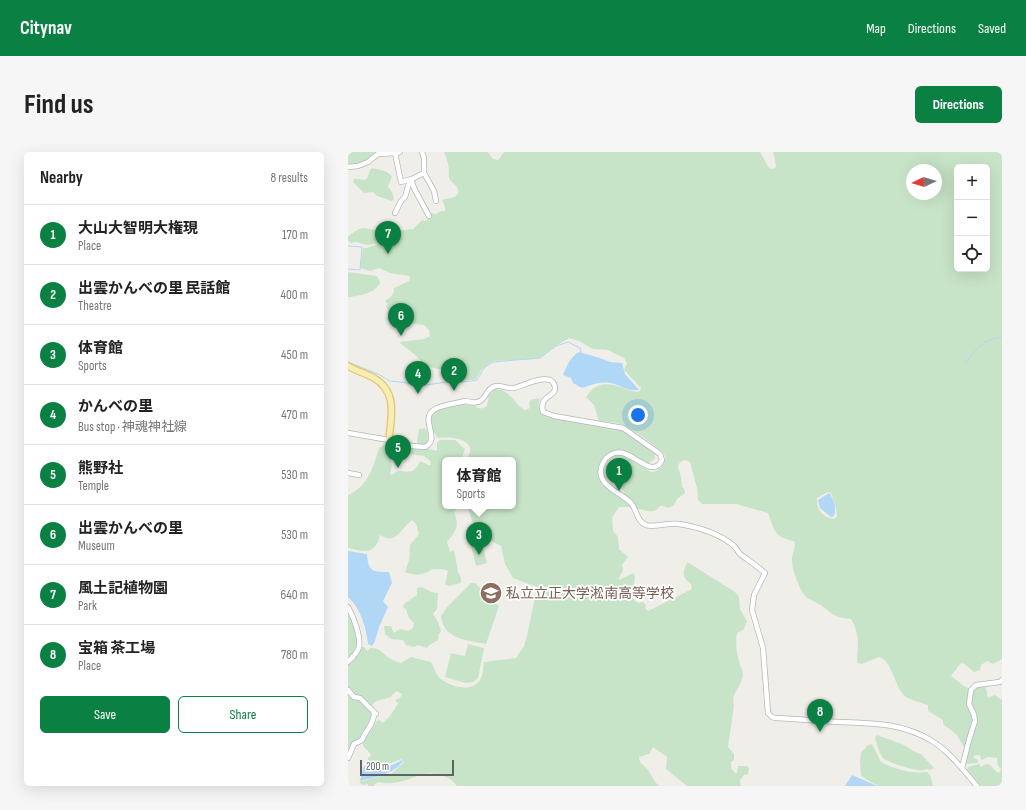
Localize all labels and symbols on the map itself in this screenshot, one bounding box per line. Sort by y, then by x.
north arrow [906,164,942,200]
pin: 7 [375,221,401,254]
pin: 6 [388,303,414,336]
pin: 2 [441,358,467,391]
pin: 4 [405,361,431,394]
your location [628,405,648,425]
pin: 5 [385,435,411,468]
pin: 1 [606,458,632,491]
pin: 3 [466,522,492,555]
school or university icon: 私立立正大学淞南高等学校 [478,580,504,606]
place label: 私立立正大学淞南高等学校 [506,585,674,602]
pin: 8 [807,699,833,732]
scale bar [360,758,454,777]

